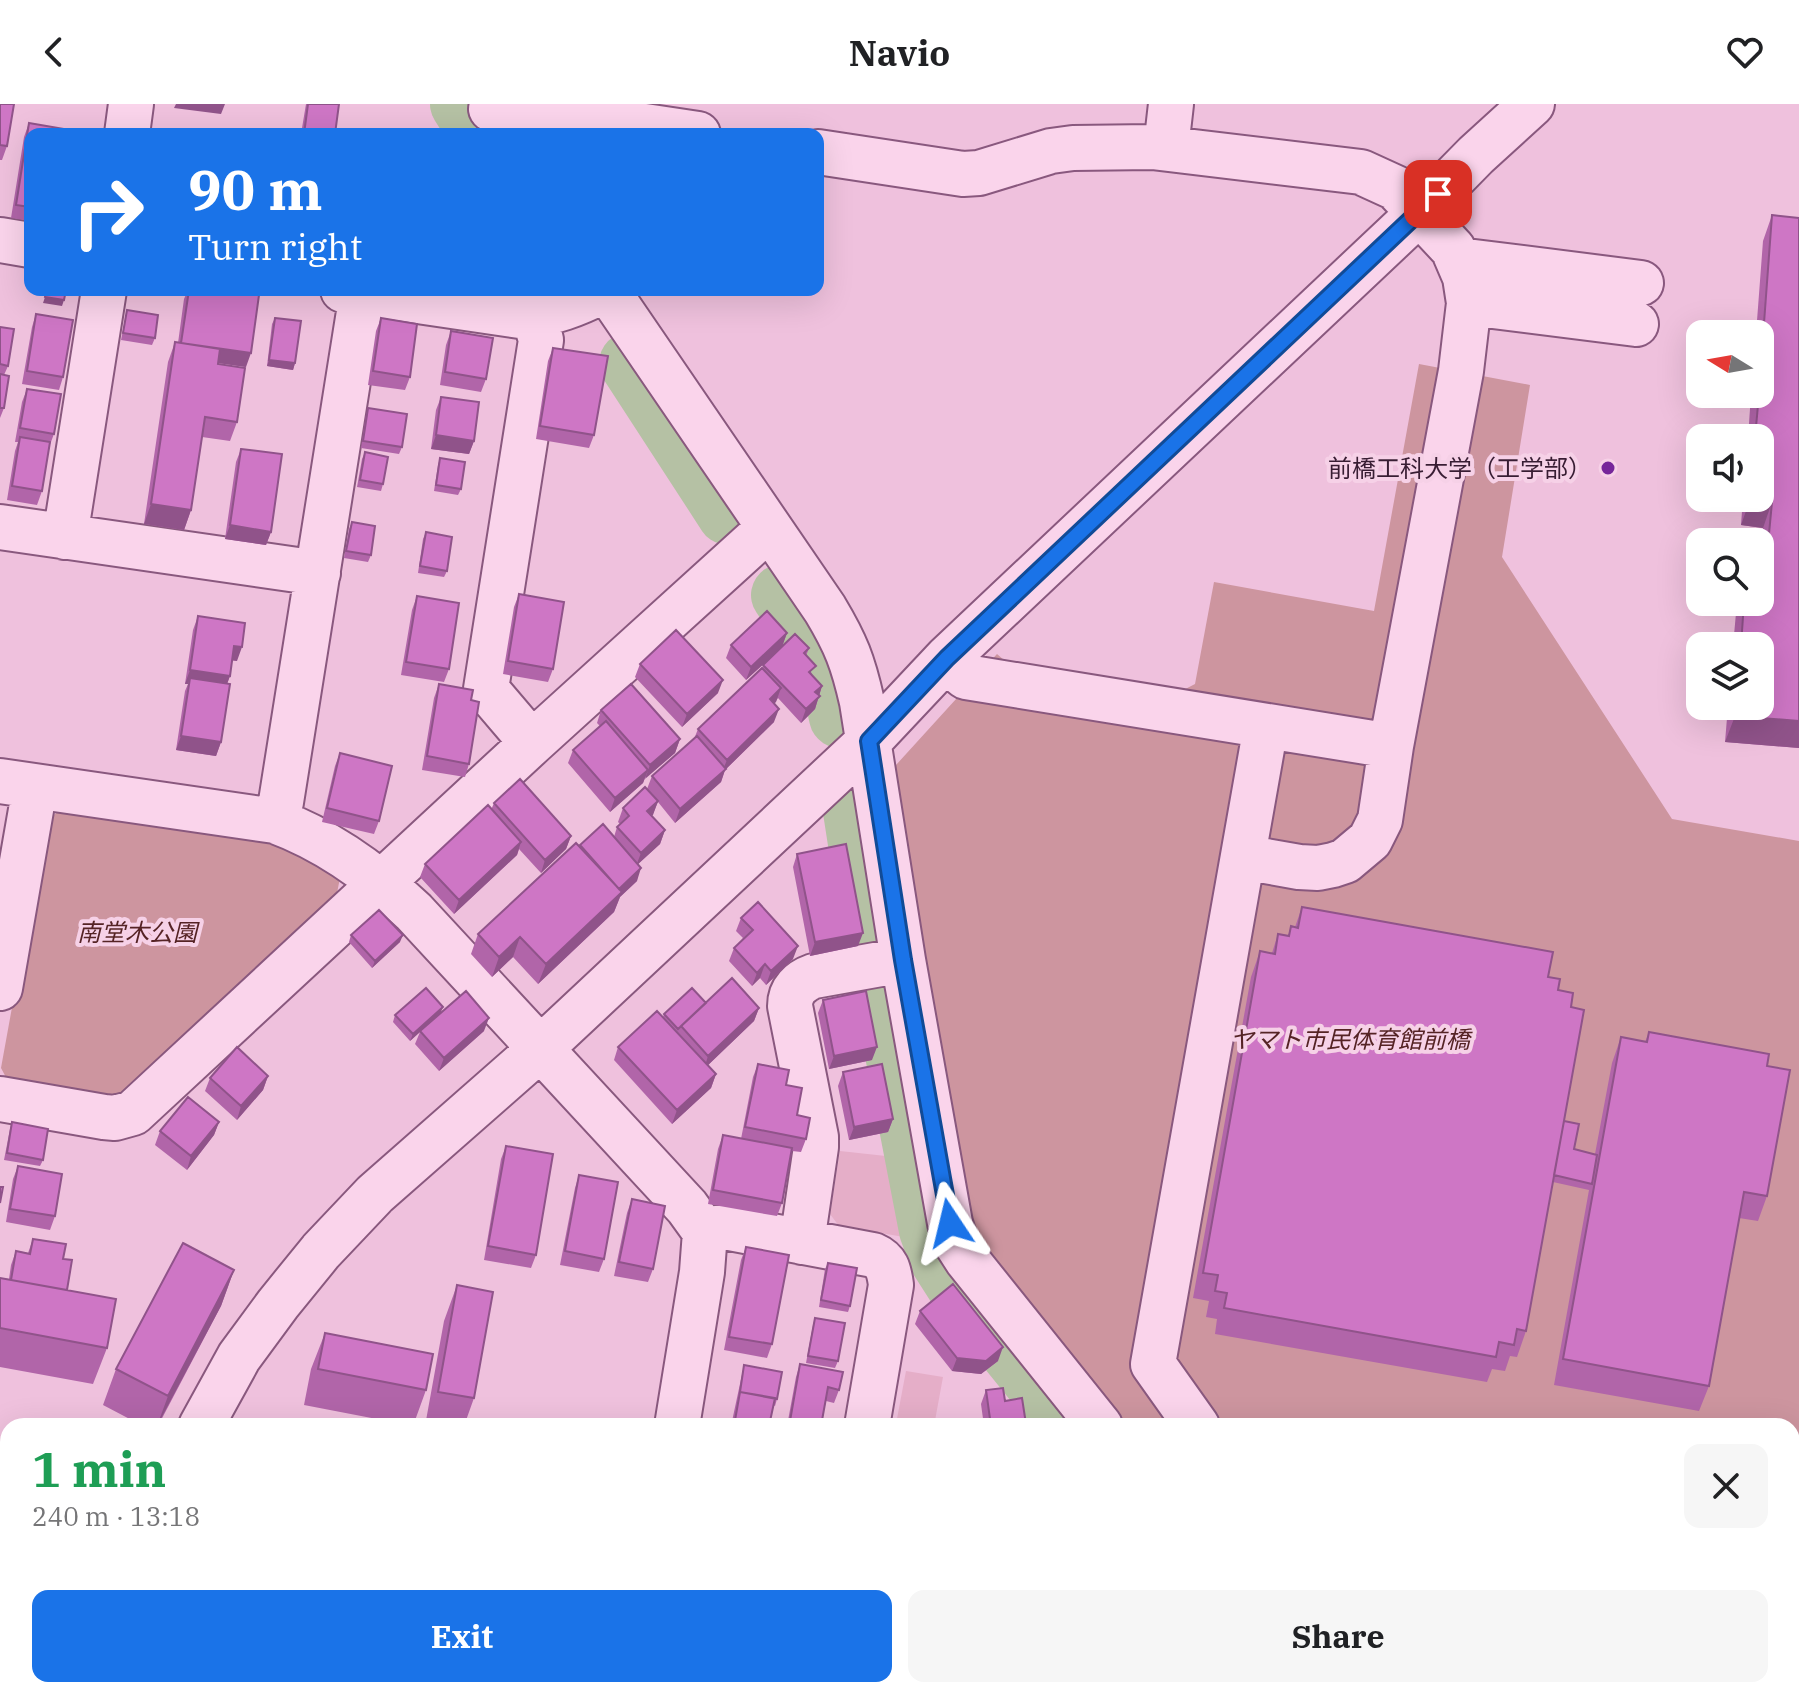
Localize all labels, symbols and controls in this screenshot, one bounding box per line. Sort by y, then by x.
text: Navio [849,29,950,76]
icon: back [32,30,76,74]
icon: heart [1723,30,1767,74]
text: 90 m [188,153,323,225]
icon: right [56,160,160,264]
pin [1404,160,1472,228]
icon: arrive [1416,172,1460,216]
text: Turn right [188,223,362,270]
north arrow [1686,320,1774,408]
map controls [1686,320,1774,720]
button: sound [1686,424,1774,512]
place label: 前橋工科大学（工学部） [1328,452,1592,484]
marker: 前橋工科大学（工学部） [1599,459,1617,477]
button: search [1686,528,1774,616]
button: layers [1686,632,1774,720]
park label: 南堂木公園 [77,916,200,948]
park label: ヤマト市民体育館前橋 [1230,1023,1473,1055]
position arrow [908,1181,992,1265]
text: 1 min [32,1438,166,1500]
button: close [1684,1444,1768,1528]
text: 240 m · 13:18 [32,1499,200,1533]
button: Exit [32,1590,892,1682]
button: Share [908,1590,1768,1682]

